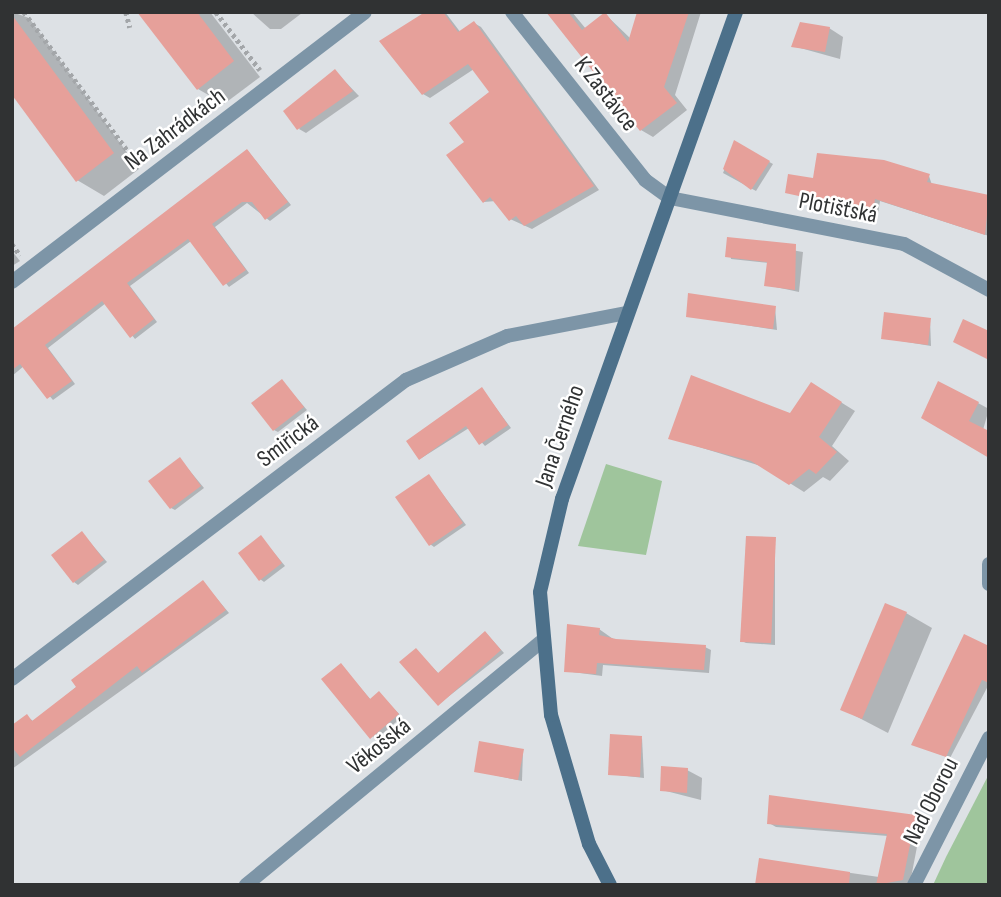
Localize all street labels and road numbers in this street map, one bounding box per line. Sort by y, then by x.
street label: K Zastávce [568,51,644,137]
street label: Na Zahrádkách [119,82,231,176]
street label: Plotišťská [796,186,880,230]
street label: Jana Černého [529,381,591,491]
street label: Smiřická [252,409,324,473]
street label: Věkošská [341,712,417,780]
street label: Nad Oborou [897,753,965,849]

